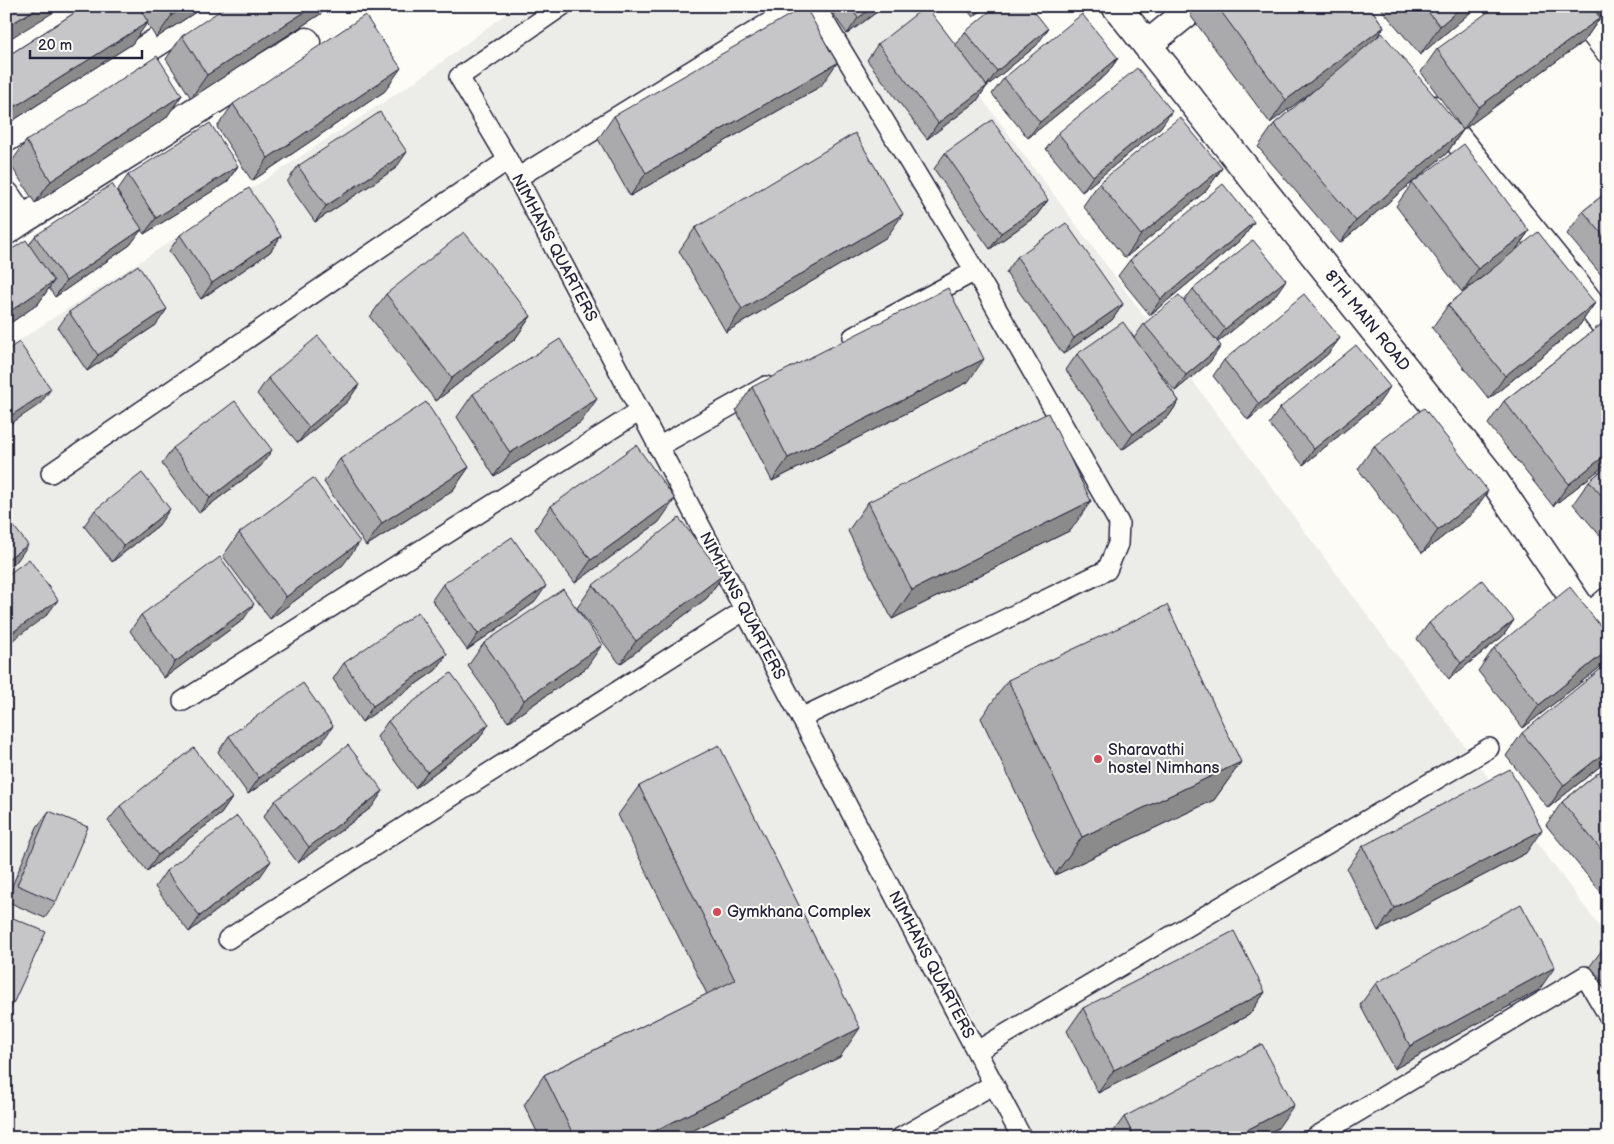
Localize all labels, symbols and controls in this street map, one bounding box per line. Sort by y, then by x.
scale bar [30,28,142,60]
text: 20 m [38,36,72,55]
street label: NIMHANS QUARTERS [507,171,601,325]
street label: 8TH MAIN ROAD [1320,267,1414,375]
street label: NIMHANS QUARTERS [695,529,789,683]
place label: Sharavathi hostel Nimhans [1108,741,1220,778]
marker: Sharavathi hostel Nimhans [1092,753,1104,765]
street label: NIMHANS QUARTERS [884,888,978,1042]
place label: Gymkhana Complex [727,903,871,922]
marker: Gymkhana Complex [711,906,723,918]

